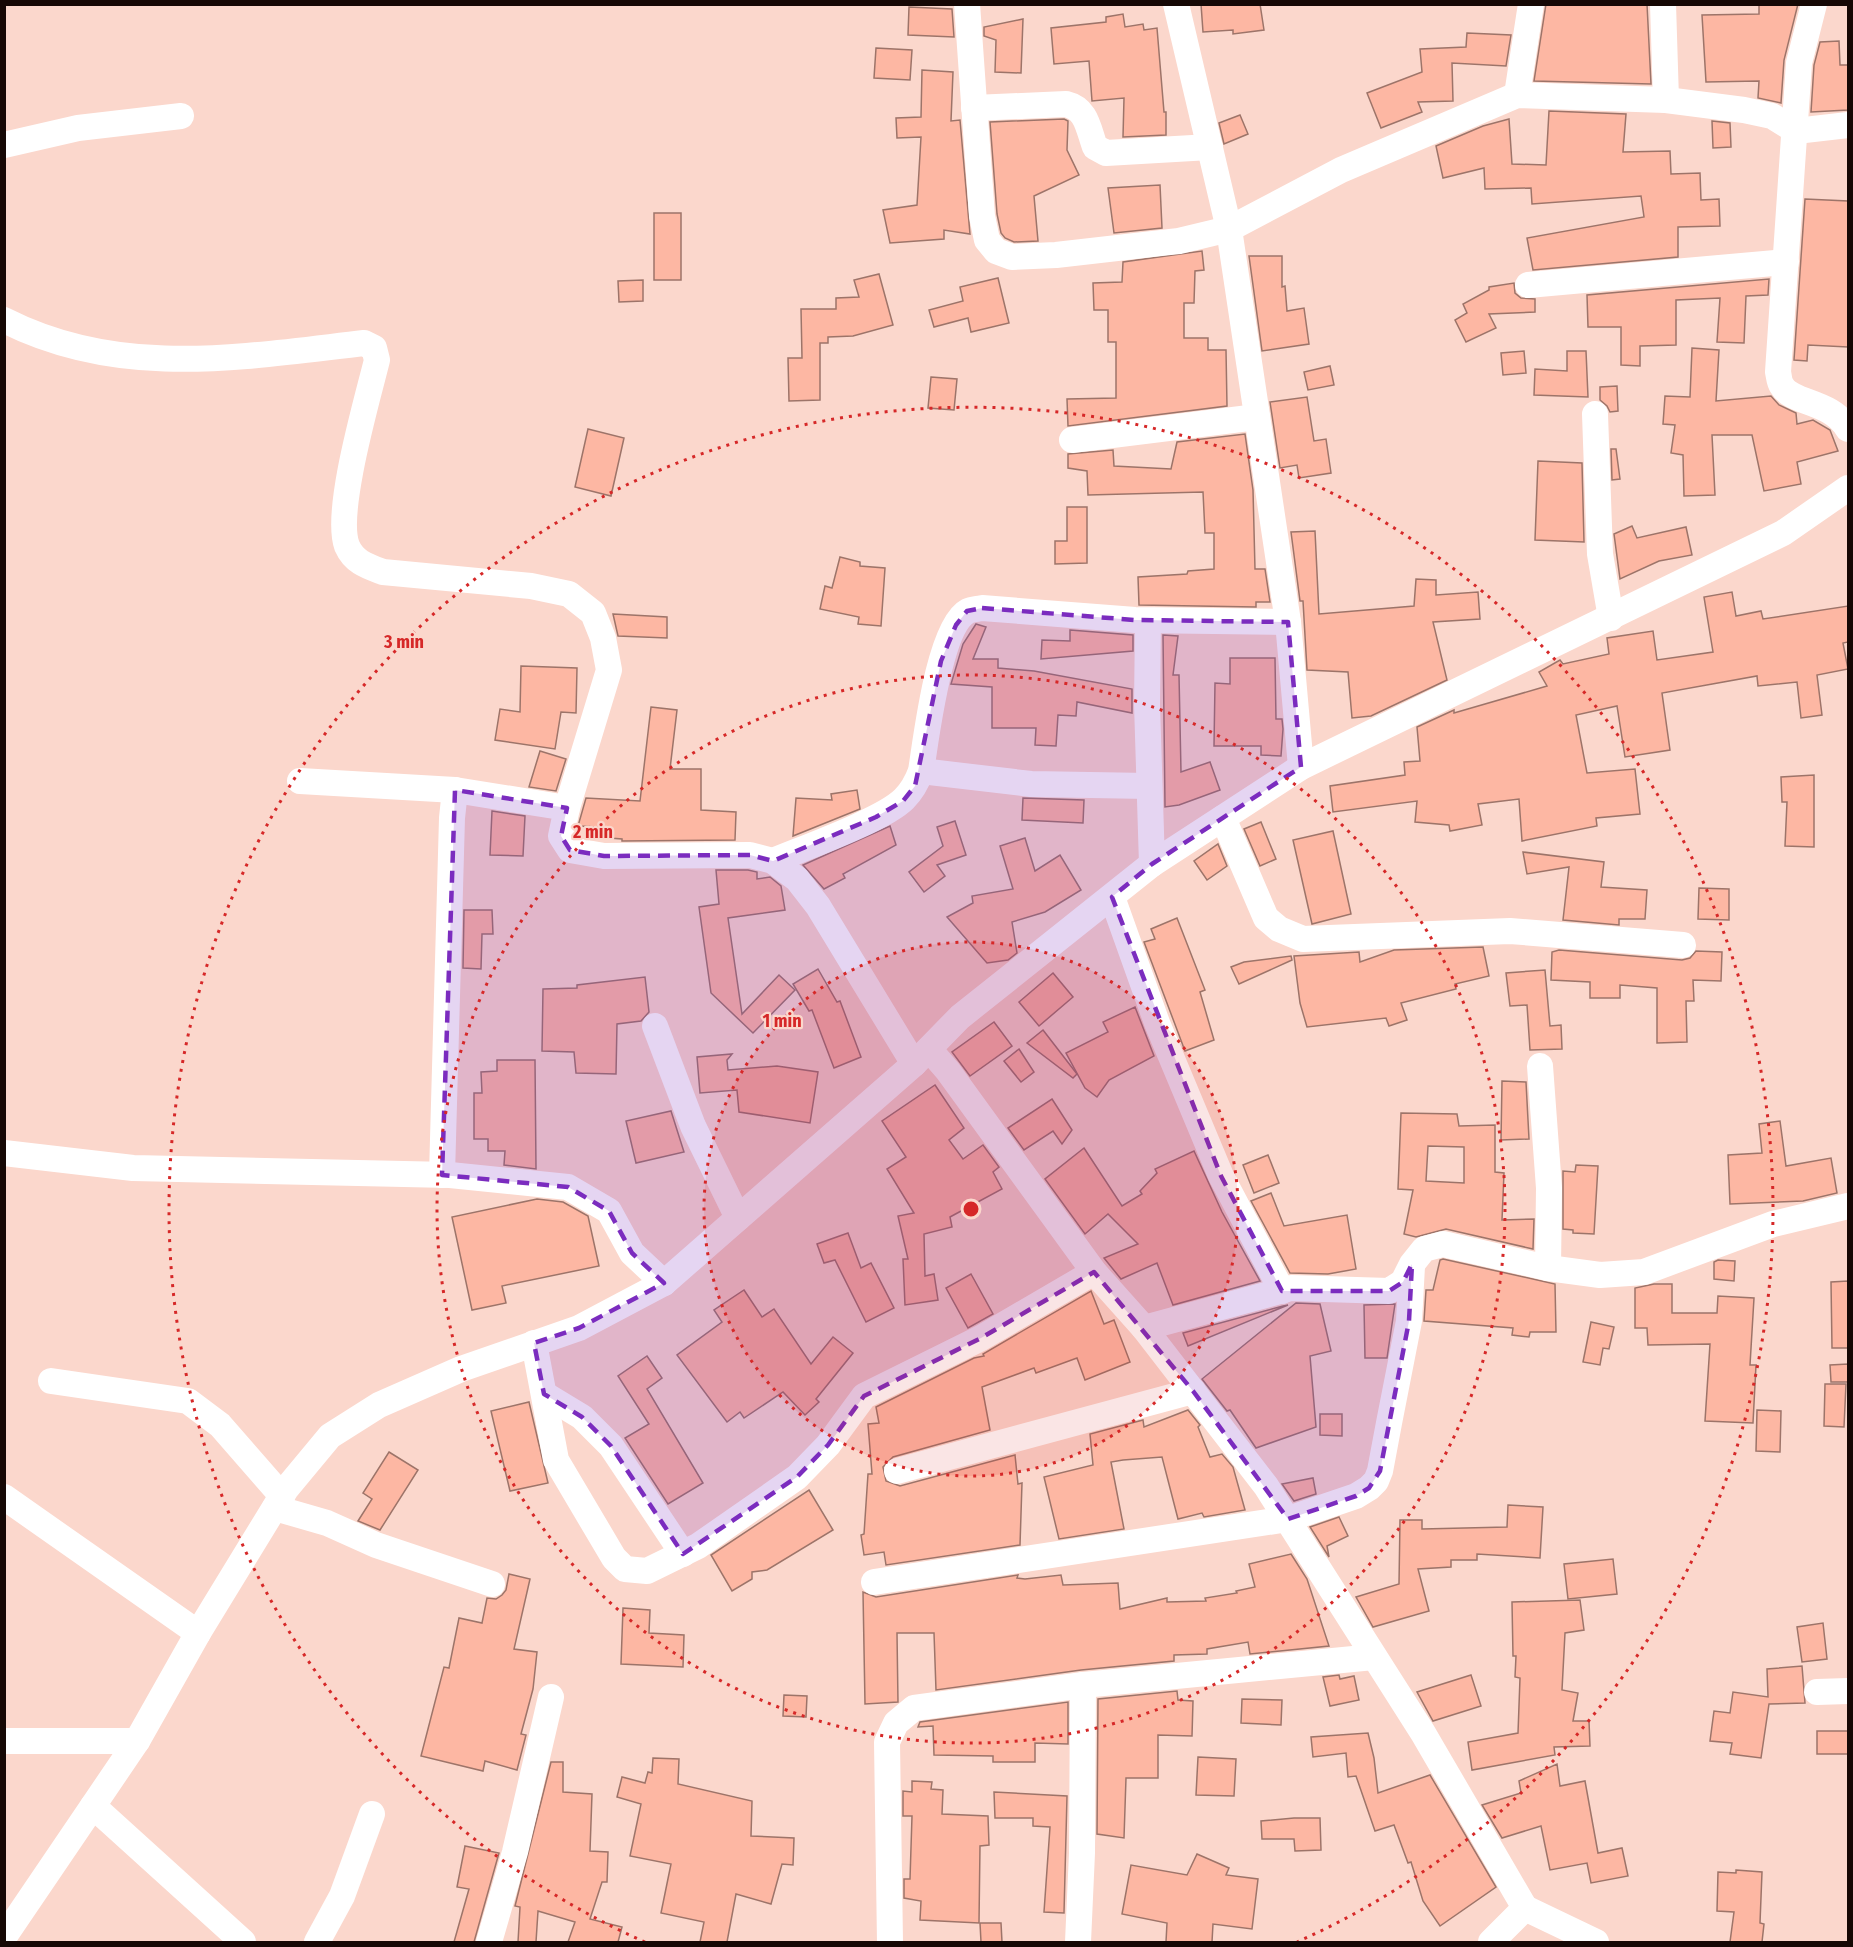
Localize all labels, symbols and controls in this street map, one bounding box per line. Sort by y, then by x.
text: 3 min [383,631,424,653]
text: 2 min [572,821,613,843]
text: 1 min [762,1010,802,1032]
centre of rings [961,1199,981,1219]

